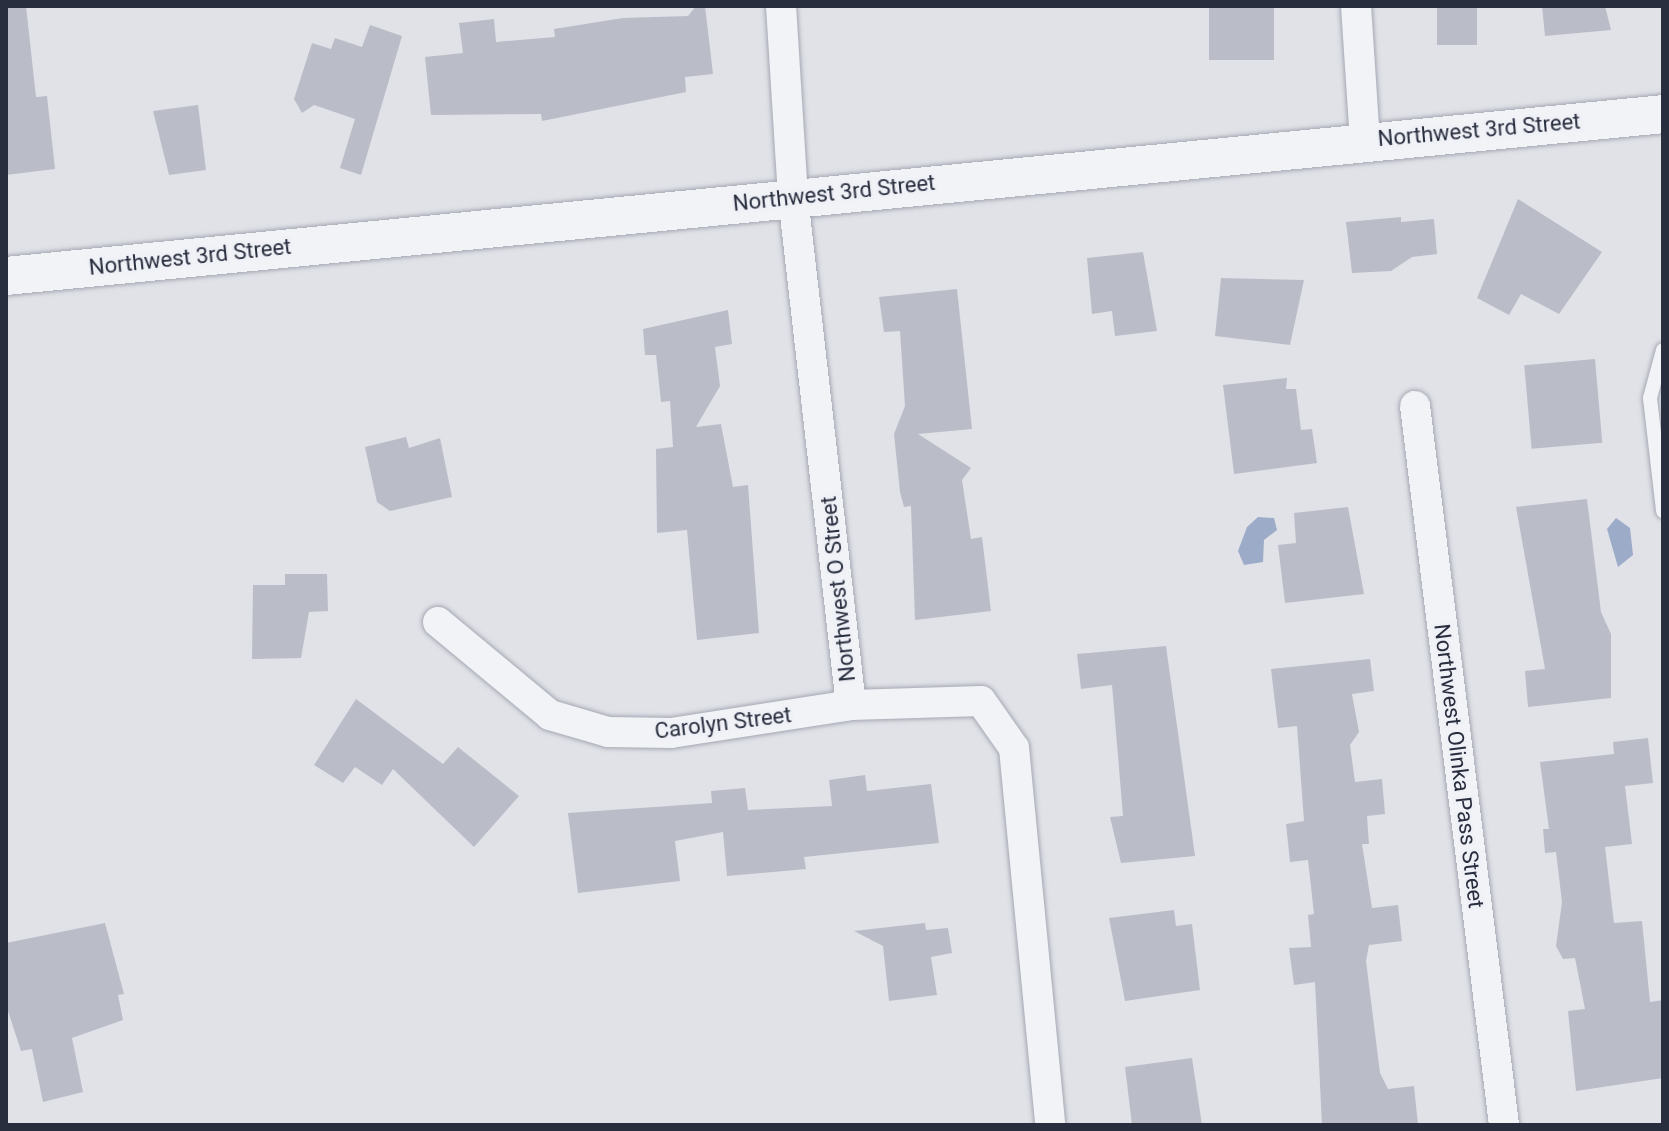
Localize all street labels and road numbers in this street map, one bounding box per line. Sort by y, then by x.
street label: Northwest 3rd Street [1377,108,1581,152]
street label: Northwest 3rd Street [732,169,936,217]
street label: Northwest 3rd Street [88,233,292,281]
street label: Northwest O Street [815,495,861,683]
street label: Northwest Olinka Pass Street [1428,622,1490,910]
street label: Carolyn Street [653,702,793,744]

